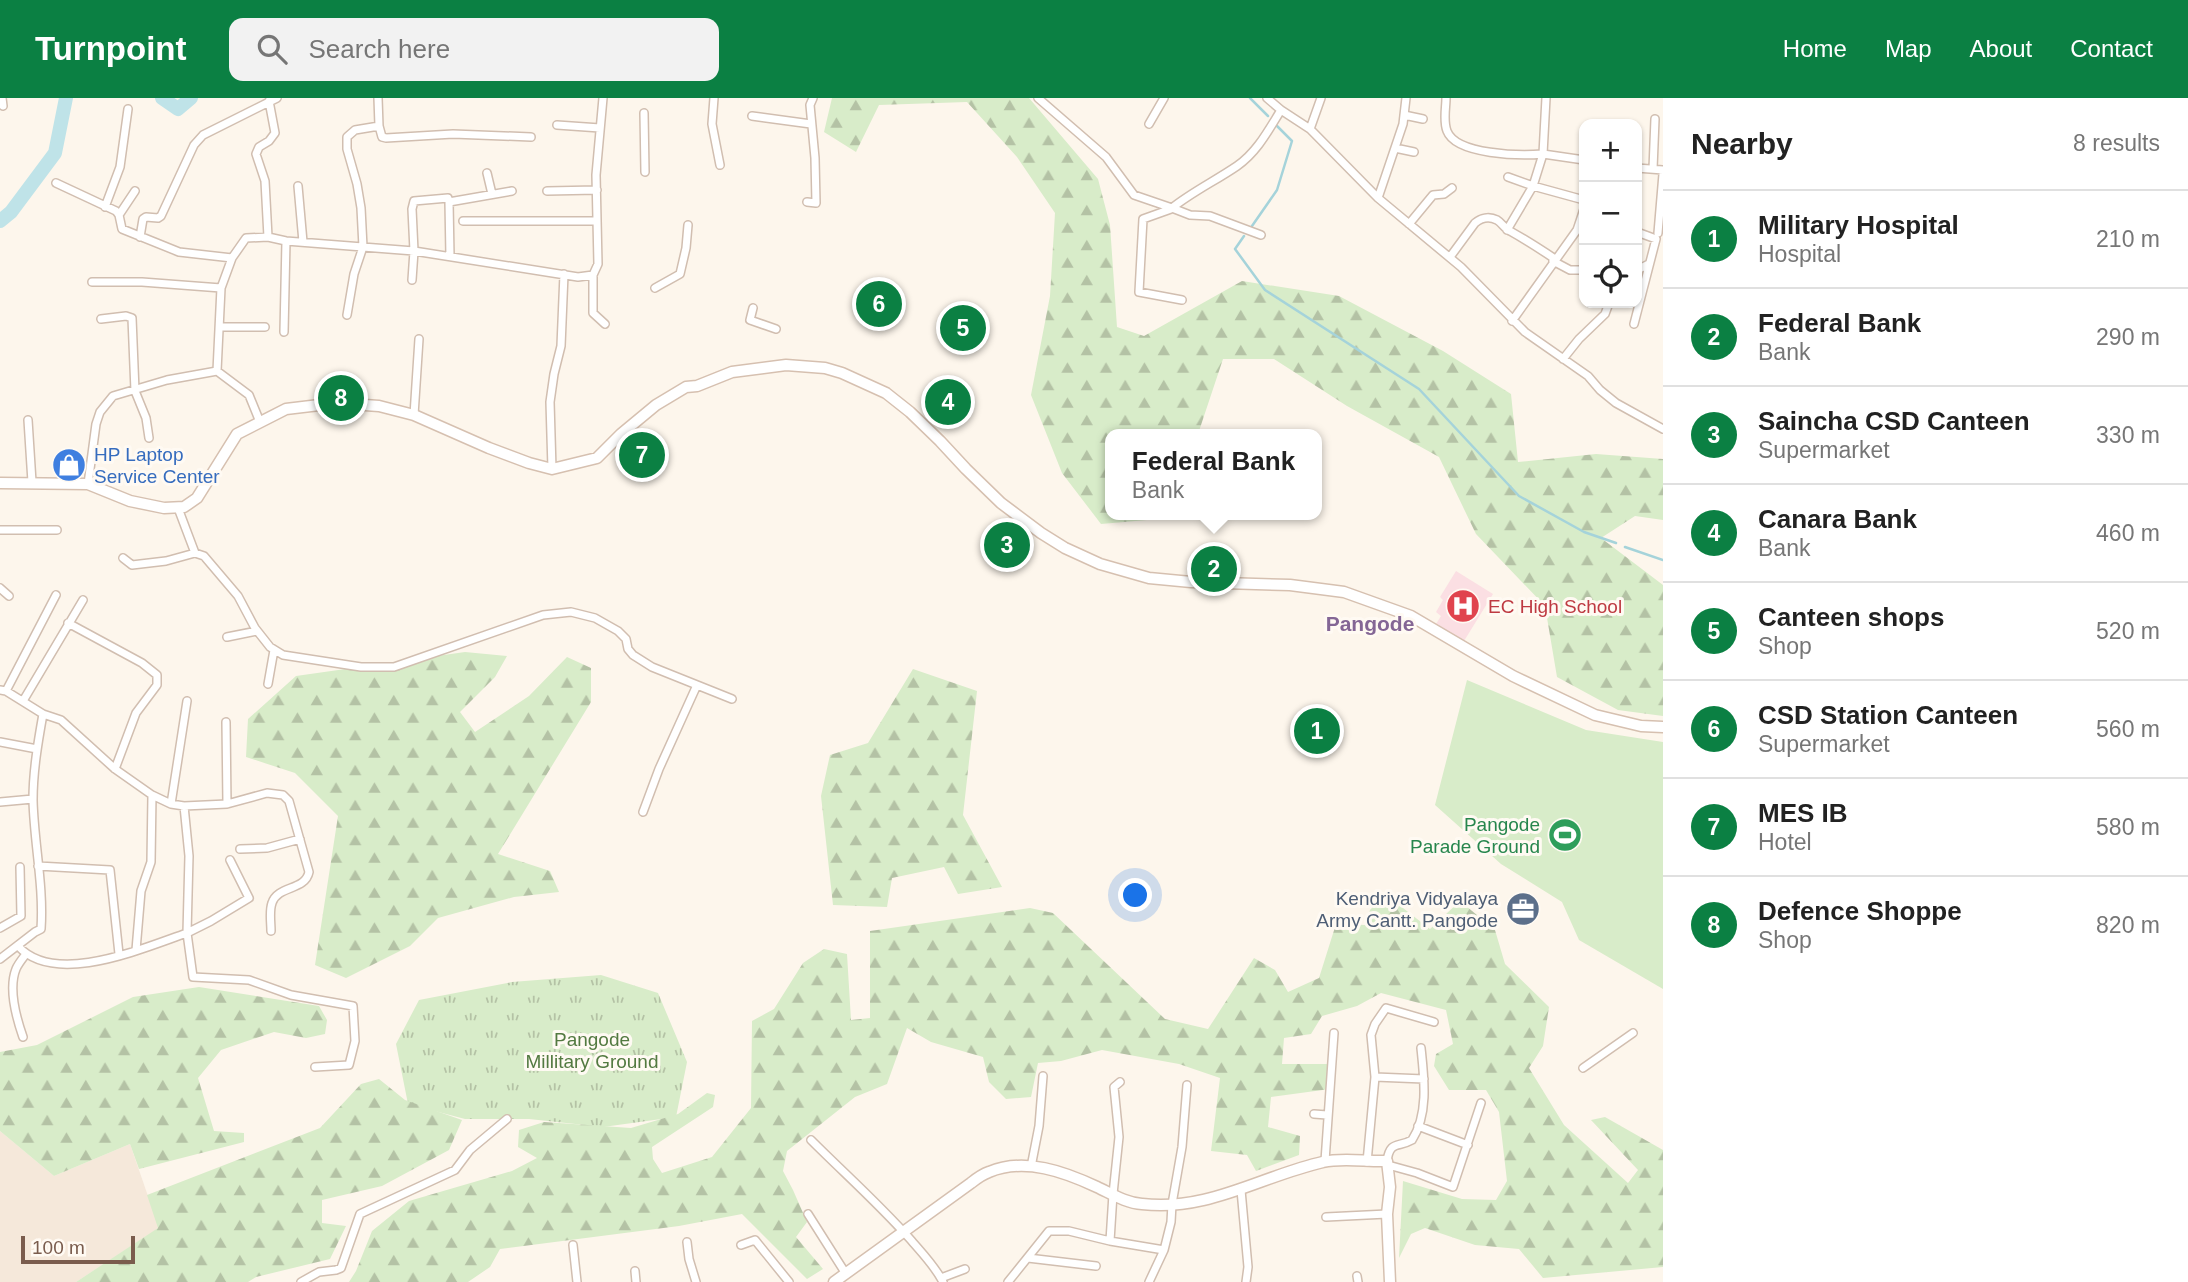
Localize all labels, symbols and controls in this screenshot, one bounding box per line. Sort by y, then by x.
search box [229,18,719,81]
text: Turnpoint [35,30,187,67]
icon: search [253,30,291,68]
text: Search here [309,34,450,64]
text: Home [1783,35,1847,62]
text: Map [1885,35,1932,62]
text: About [1970,35,2032,62]
text: Contact [2070,35,2153,62]
map controls [1579,119,1642,308]
button: + [1579,119,1642,182]
text: Nearby [1691,127,1793,160]
text: 8 results [2073,130,2160,156]
button: − [1579,182,1642,245]
text: Military Hospital [1758,210,1959,240]
text: 1 [1708,226,1720,252]
text: 210 m [2096,226,2160,252]
text: Hospital [1758,241,1841,267]
button: locate [1579,245,1642,308]
pin: 6 [856,278,902,330]
pin: 5 [940,302,986,354]
text: Federal Bank [1758,308,1921,338]
text: 2 [1708,324,1720,350]
text: 290 m [2096,324,2160,350]
text: Bank [1758,339,1810,365]
pin: 8 [318,372,364,424]
pin: 4 [925,376,971,428]
text: Saincha CSD Canteen [1758,406,2030,436]
text: 3 [1708,422,1720,448]
text: 330 m [2096,422,2160,448]
pin: 7 [619,429,665,481]
popup [1105,429,1322,520]
text: Supermarket [1758,437,1890,463]
place label: HP Laptop Service Center [94,444,220,487]
shop icon: HP Laptop Service Center [50,446,88,484]
text: Federal Bank [1132,446,1295,476]
text: Bank [1132,477,1184,503]
text: Canara Bank [1758,504,1917,534]
pin: 3 [984,519,1030,571]
text: 4 [1708,520,1720,546]
text: 460 m [2096,520,2160,546]
text: Bank [1758,535,1810,561]
pin: 2 [1191,543,1237,595]
hospital icon: EC High School [1444,587,1482,625]
place label: EC High School [1488,596,1622,617]
text: Canteen shops [1758,602,1944,632]
district label: Pangode [1326,612,1414,635]
text: 5 [1708,618,1720,644]
text: 520 m [2096,618,2160,644]
text: Shop [1758,633,1812,659]
text: CSD Station Canteen [1758,700,2018,730]
pin: 1 [1294,705,1340,757]
text: 6 [1708,716,1720,742]
text: 560 m [2096,716,2160,742]
text: Supermarket [1758,731,1890,757]
text: MES IB [1758,798,1848,828]
place label: Pangode Parade Ground [1410,814,1540,857]
text: 7 [1708,814,1720,840]
text: 580 m [2096,814,2160,840]
sports icon: Pangode Parade Ground [1546,816,1584,854]
text: Hotel [1758,829,1812,855]
your location [1118,878,1152,912]
place label: Kendriya Vidyalaya Army Cantt. Pangode [1316,888,1498,931]
office icon: Kendriya Vidyalaya Army Cantt. Pangode [1504,890,1542,928]
text: Defence Shoppe [1758,896,1962,926]
text: 8 [1708,912,1720,938]
text: 820 m [2096,912,2160,938]
text: Shop [1758,927,1812,953]
park label: Pangode Millitary Ground [525,1029,659,1072]
scale bar [21,1233,135,1265]
text: 100 m [32,1237,85,1258]

